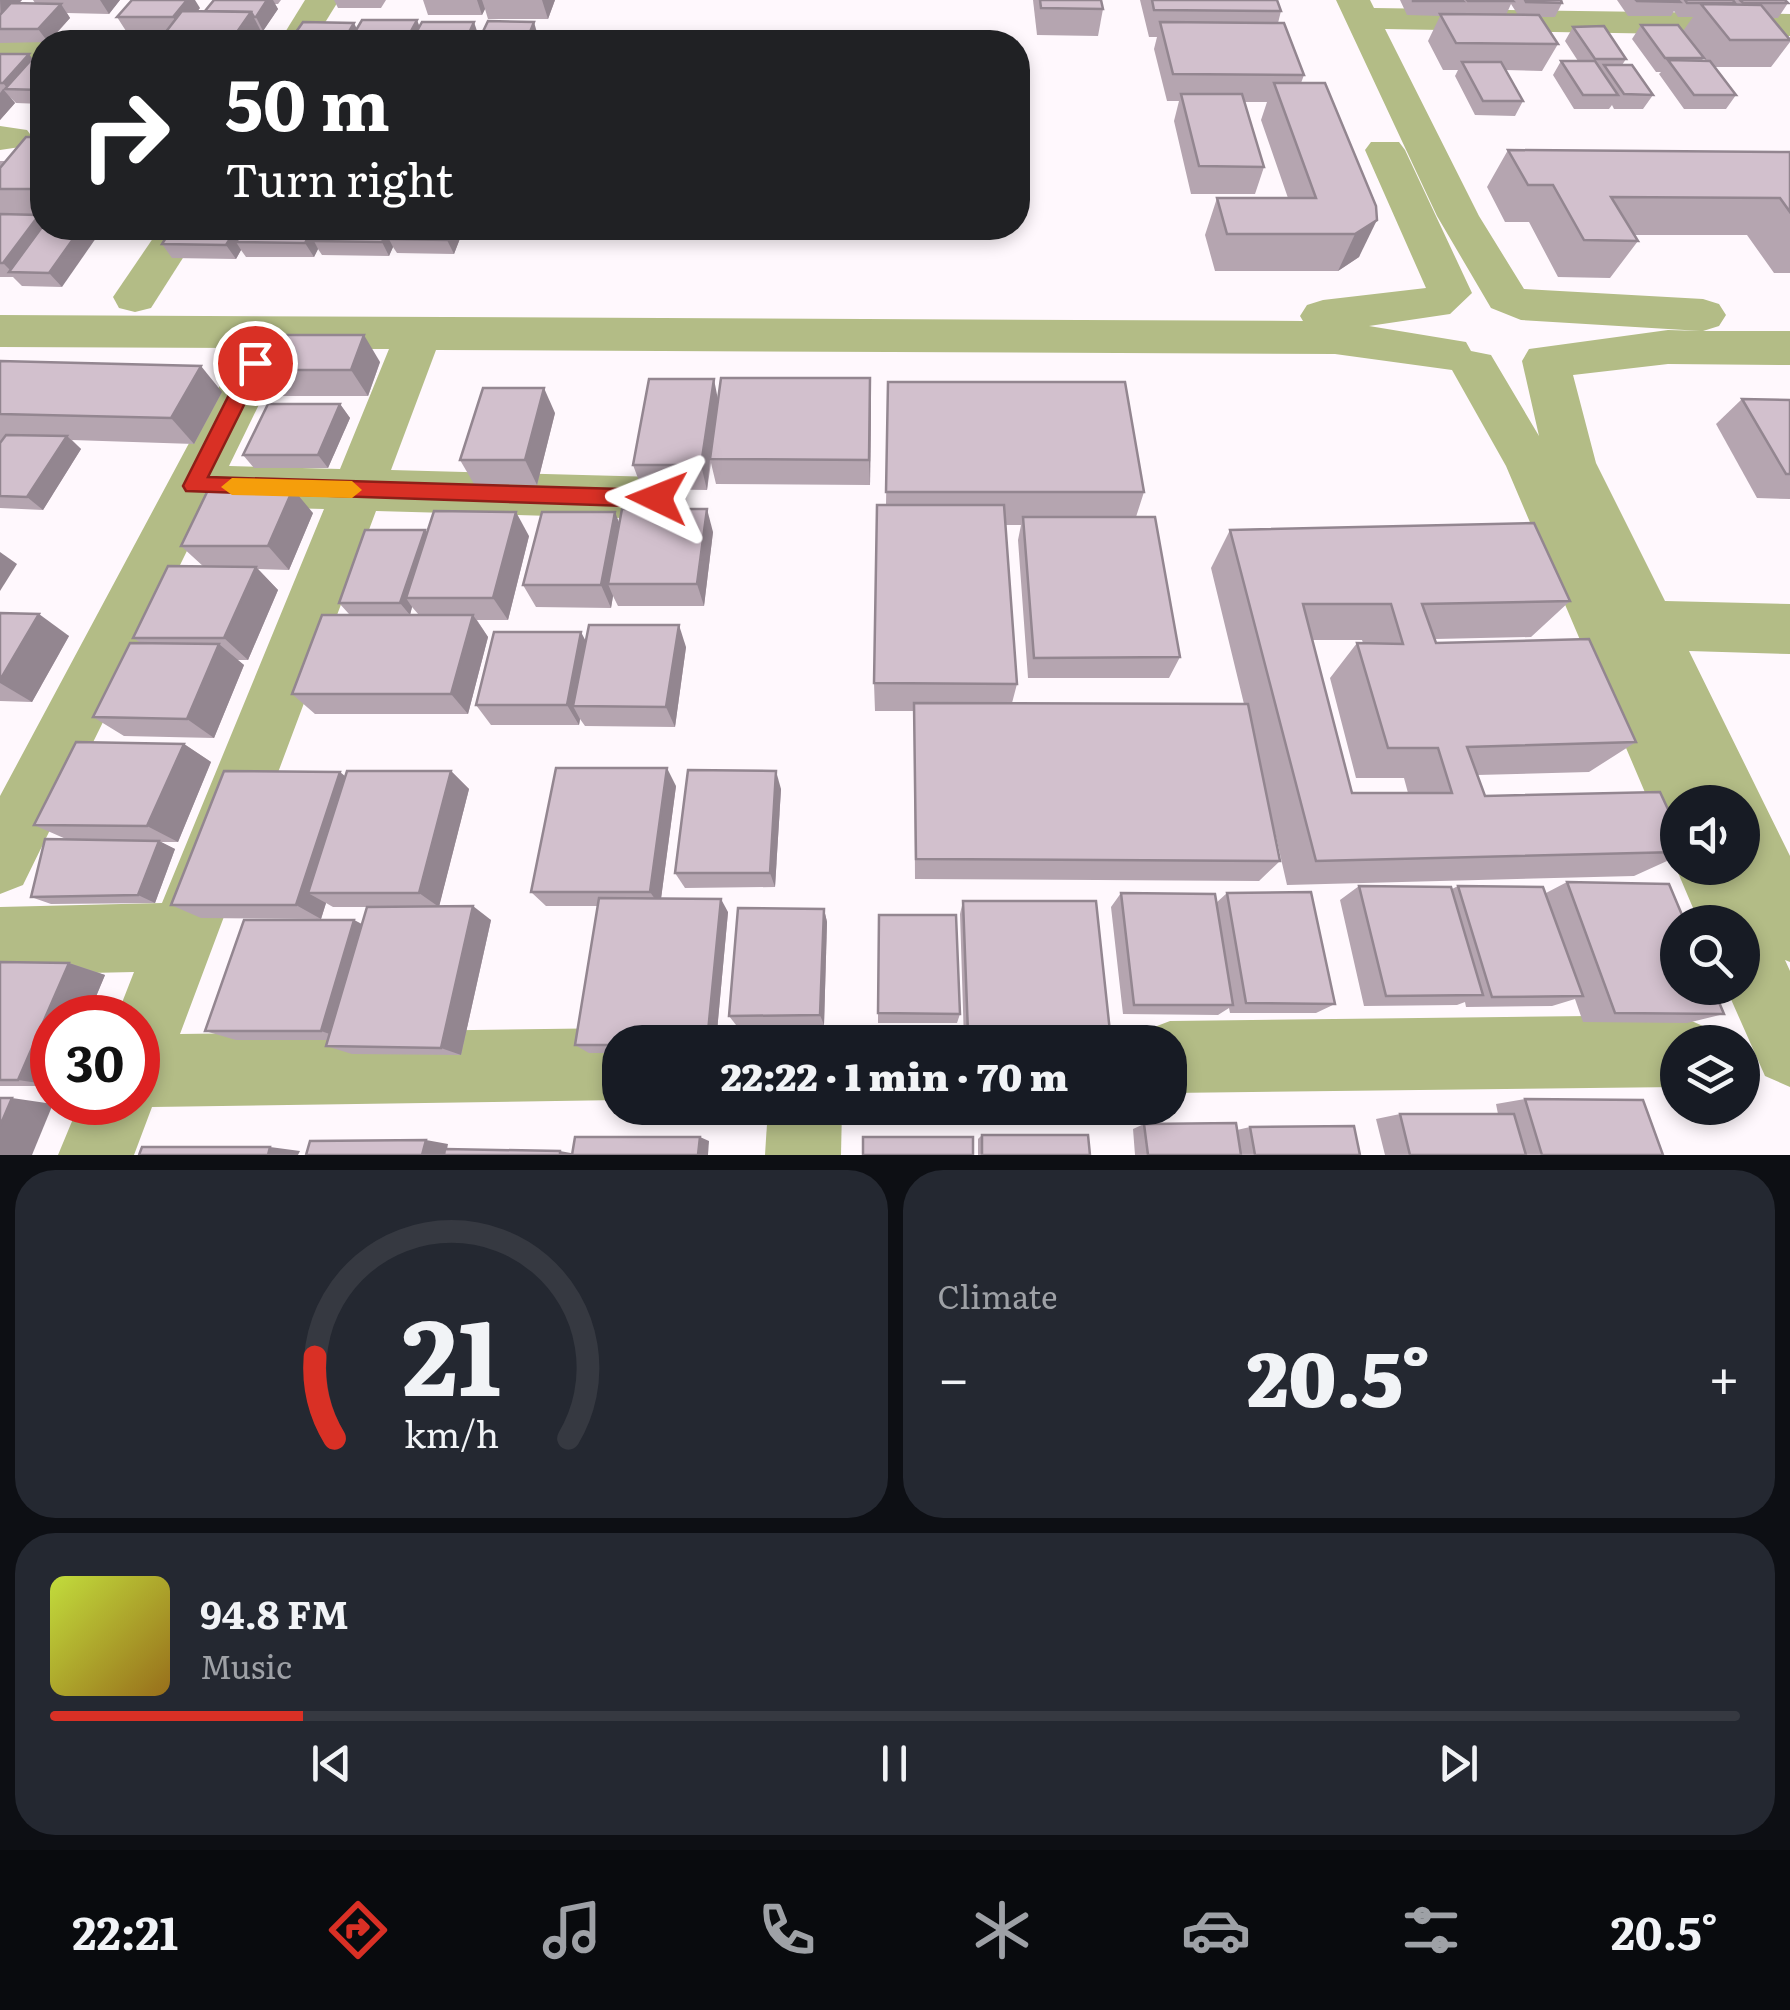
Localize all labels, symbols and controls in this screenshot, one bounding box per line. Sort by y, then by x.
text: 50 m [225,49,390,153]
icon: right [60,70,190,200]
text: Turn right [225,144,453,211]
pin [213,321,298,406]
icon: arrive [228,336,283,391]
position arrow [605,446,709,550]
map controls [1660,785,1760,1125]
button: sound [1660,785,1760,885]
button: search [1660,905,1760,1005]
speed limit sign: 30 [30,995,160,1125]
button: layers [1660,1025,1760,1125]
text: 22:22 · 1 min · 70 m [721,1046,1068,1103]
text: Climate [938,1271,1058,1319]
text: 21 [402,1274,501,1428]
text: 20.5° [1247,1319,1431,1430]
text: − [938,1334,970,1416]
text: + [1708,1334,1740,1416]
text: km/h [404,1406,499,1459]
text: 94.8 FM [200,1584,349,1641]
text: Music [200,1641,292,1689]
icon: previous [304,1736,359,1791]
icon: pause [867,1736,922,1791]
icon: next [1431,1736,1486,1791]
icon: directions [323,1895,393,1965]
icon: music [537,1895,607,1965]
icon: phone [752,1895,822,1965]
icon: climate [967,1895,1037,1965]
icon: car [1181,1895,1251,1965]
icon: filters [1396,1895,1466,1965]
text: 22:21 [72,1897,178,1964]
text: 20.5° [1611,1897,1718,1964]

